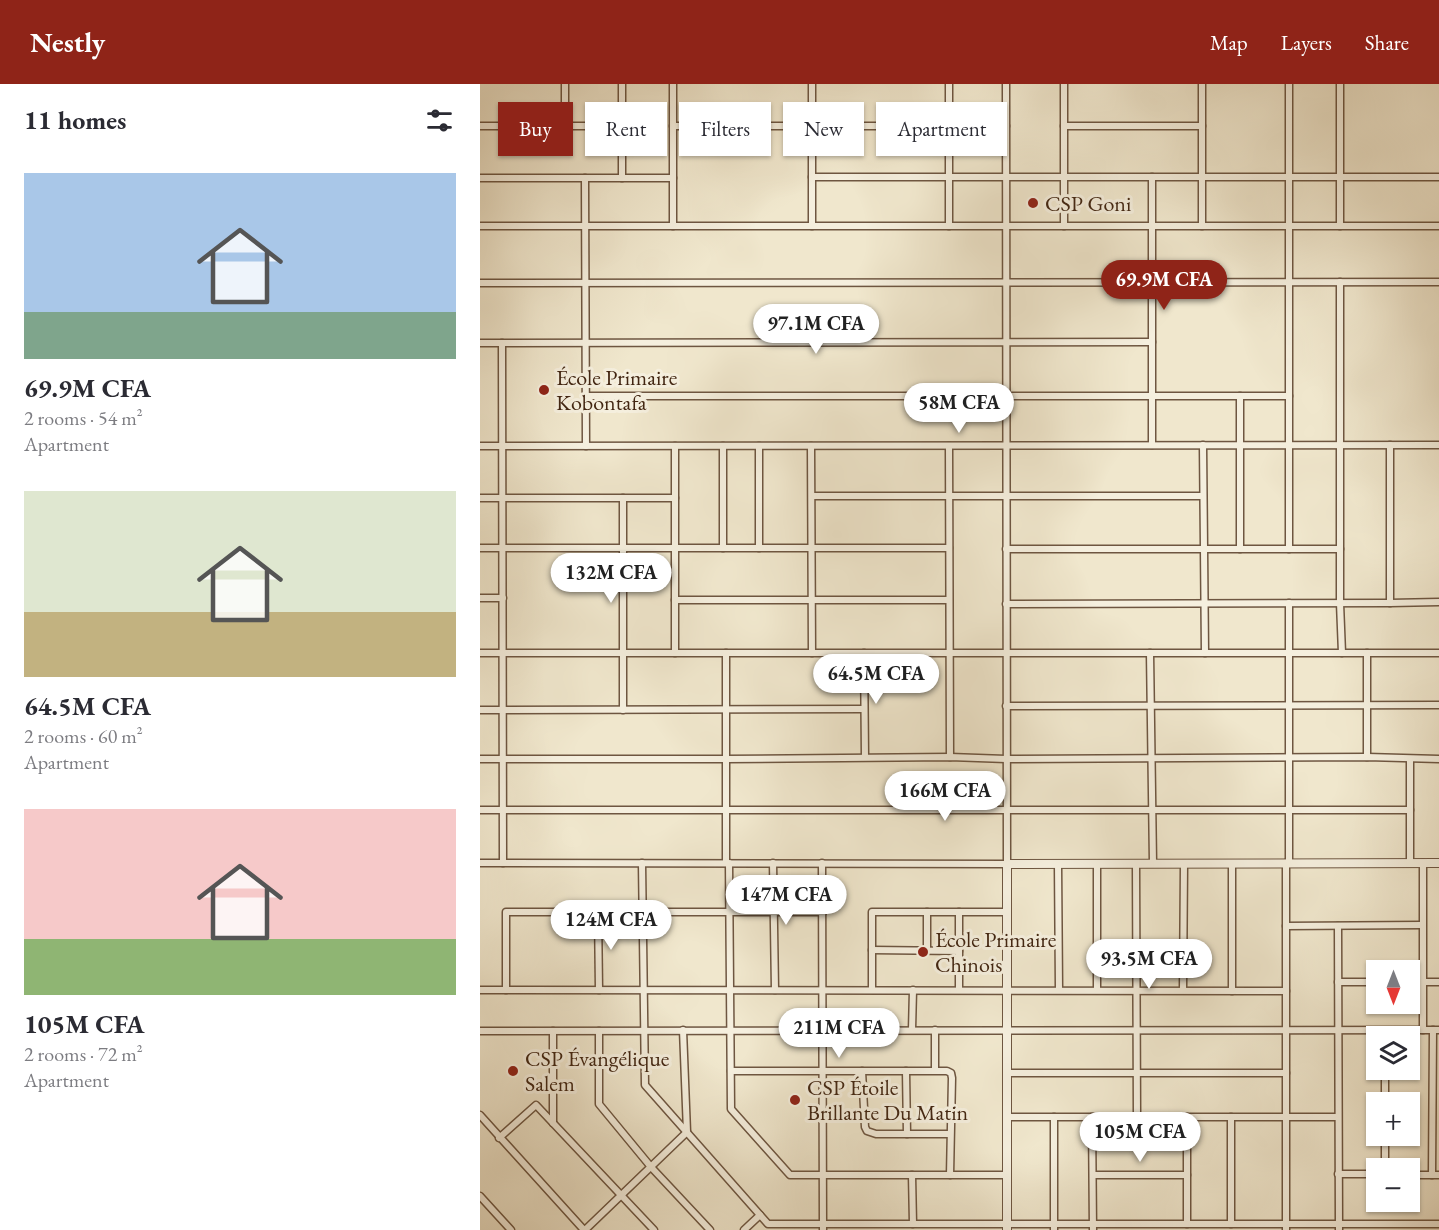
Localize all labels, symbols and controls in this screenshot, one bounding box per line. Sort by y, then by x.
text: Nestly [30,24,105,60]
text: Map [1210,29,1248,56]
text: Layers [1281,29,1332,56]
text: Share [1365,29,1409,56]
chip: Buy [498,102,573,156]
chip: Rent [585,102,667,156]
chip: Filters [679,102,771,156]
chip: New [783,102,864,156]
chip: Apartment [876,102,1007,156]
text: 11 homes [24,103,126,137]
icon: filters [423,104,456,137]
place label: CSP Goni [1045,189,1131,218]
marker: CSP Goni [1026,196,1040,210]
icon: home [186,212,294,320]
pin: 69.9M CFA [1095,260,1233,311]
text: 69.9M CFA [1115,266,1213,292]
pin: 97.1M CFA [747,304,885,355]
text: 97.1M CFA [767,310,865,336]
place label: École Primaire Kobontafa [556,363,678,417]
text: 69.9M CFA [24,371,151,405]
marker: École Primaire Kobontafa [537,383,551,397]
pin: 58M CFA [904,383,1014,434]
text: 58M CFA [918,389,1000,415]
text: 2 rooms · 54 m² [24,405,143,431]
text: Apartment [24,431,109,457]
icon: home [186,530,294,638]
pin: 132M CFA [549,553,673,604]
text: 132M CFA [565,559,657,585]
pin: 64.5M CFA [807,654,945,705]
text: 64.5M CFA [827,660,925,686]
text: 64.5M CFA [24,689,151,723]
text: 2 rooms · 60 m² [24,723,143,749]
text: Apartment [24,749,109,775]
pin: 166M CFA [883,771,1007,822]
text: 166M CFA [899,777,991,803]
icon: home [186,848,294,956]
pin: 147M CFA [724,875,848,926]
text: 147M CFA [740,881,832,907]
pin: 124M CFA [549,900,673,951]
text: 124M CFA [565,906,657,932]
place label: École Primaire Chinois [935,925,1057,979]
pin: 93.5M CFA [1080,939,1218,990]
marker: École Primaire Chinois [916,945,930,959]
text: 93.5M CFA [1100,945,1198,971]
north arrow [1366,960,1420,1014]
map controls [1366,960,1420,1212]
text: 105M CFA [24,1007,145,1041]
pin: 211M CFA [777,1008,901,1059]
text: 211M CFA [793,1014,885,1040]
button: layers [1366,1026,1420,1080]
text: 2 rooms · 72 m² [24,1041,143,1067]
place label: CSP Évangélique Salem [525,1044,670,1098]
marker: CSP Évangélique Salem [506,1064,520,1078]
text: Apartment [24,1067,109,1093]
place label: CSP Étoile Brillante Du Matin [807,1073,969,1127]
button: + [1366,1092,1420,1146]
marker: CSP Étoile Brillante Du Matin [788,1093,802,1107]
pin: 105M CFA [1078,1112,1202,1163]
text: 105M CFA [1094,1118,1186,1144]
button: − [1366,1158,1420,1212]

